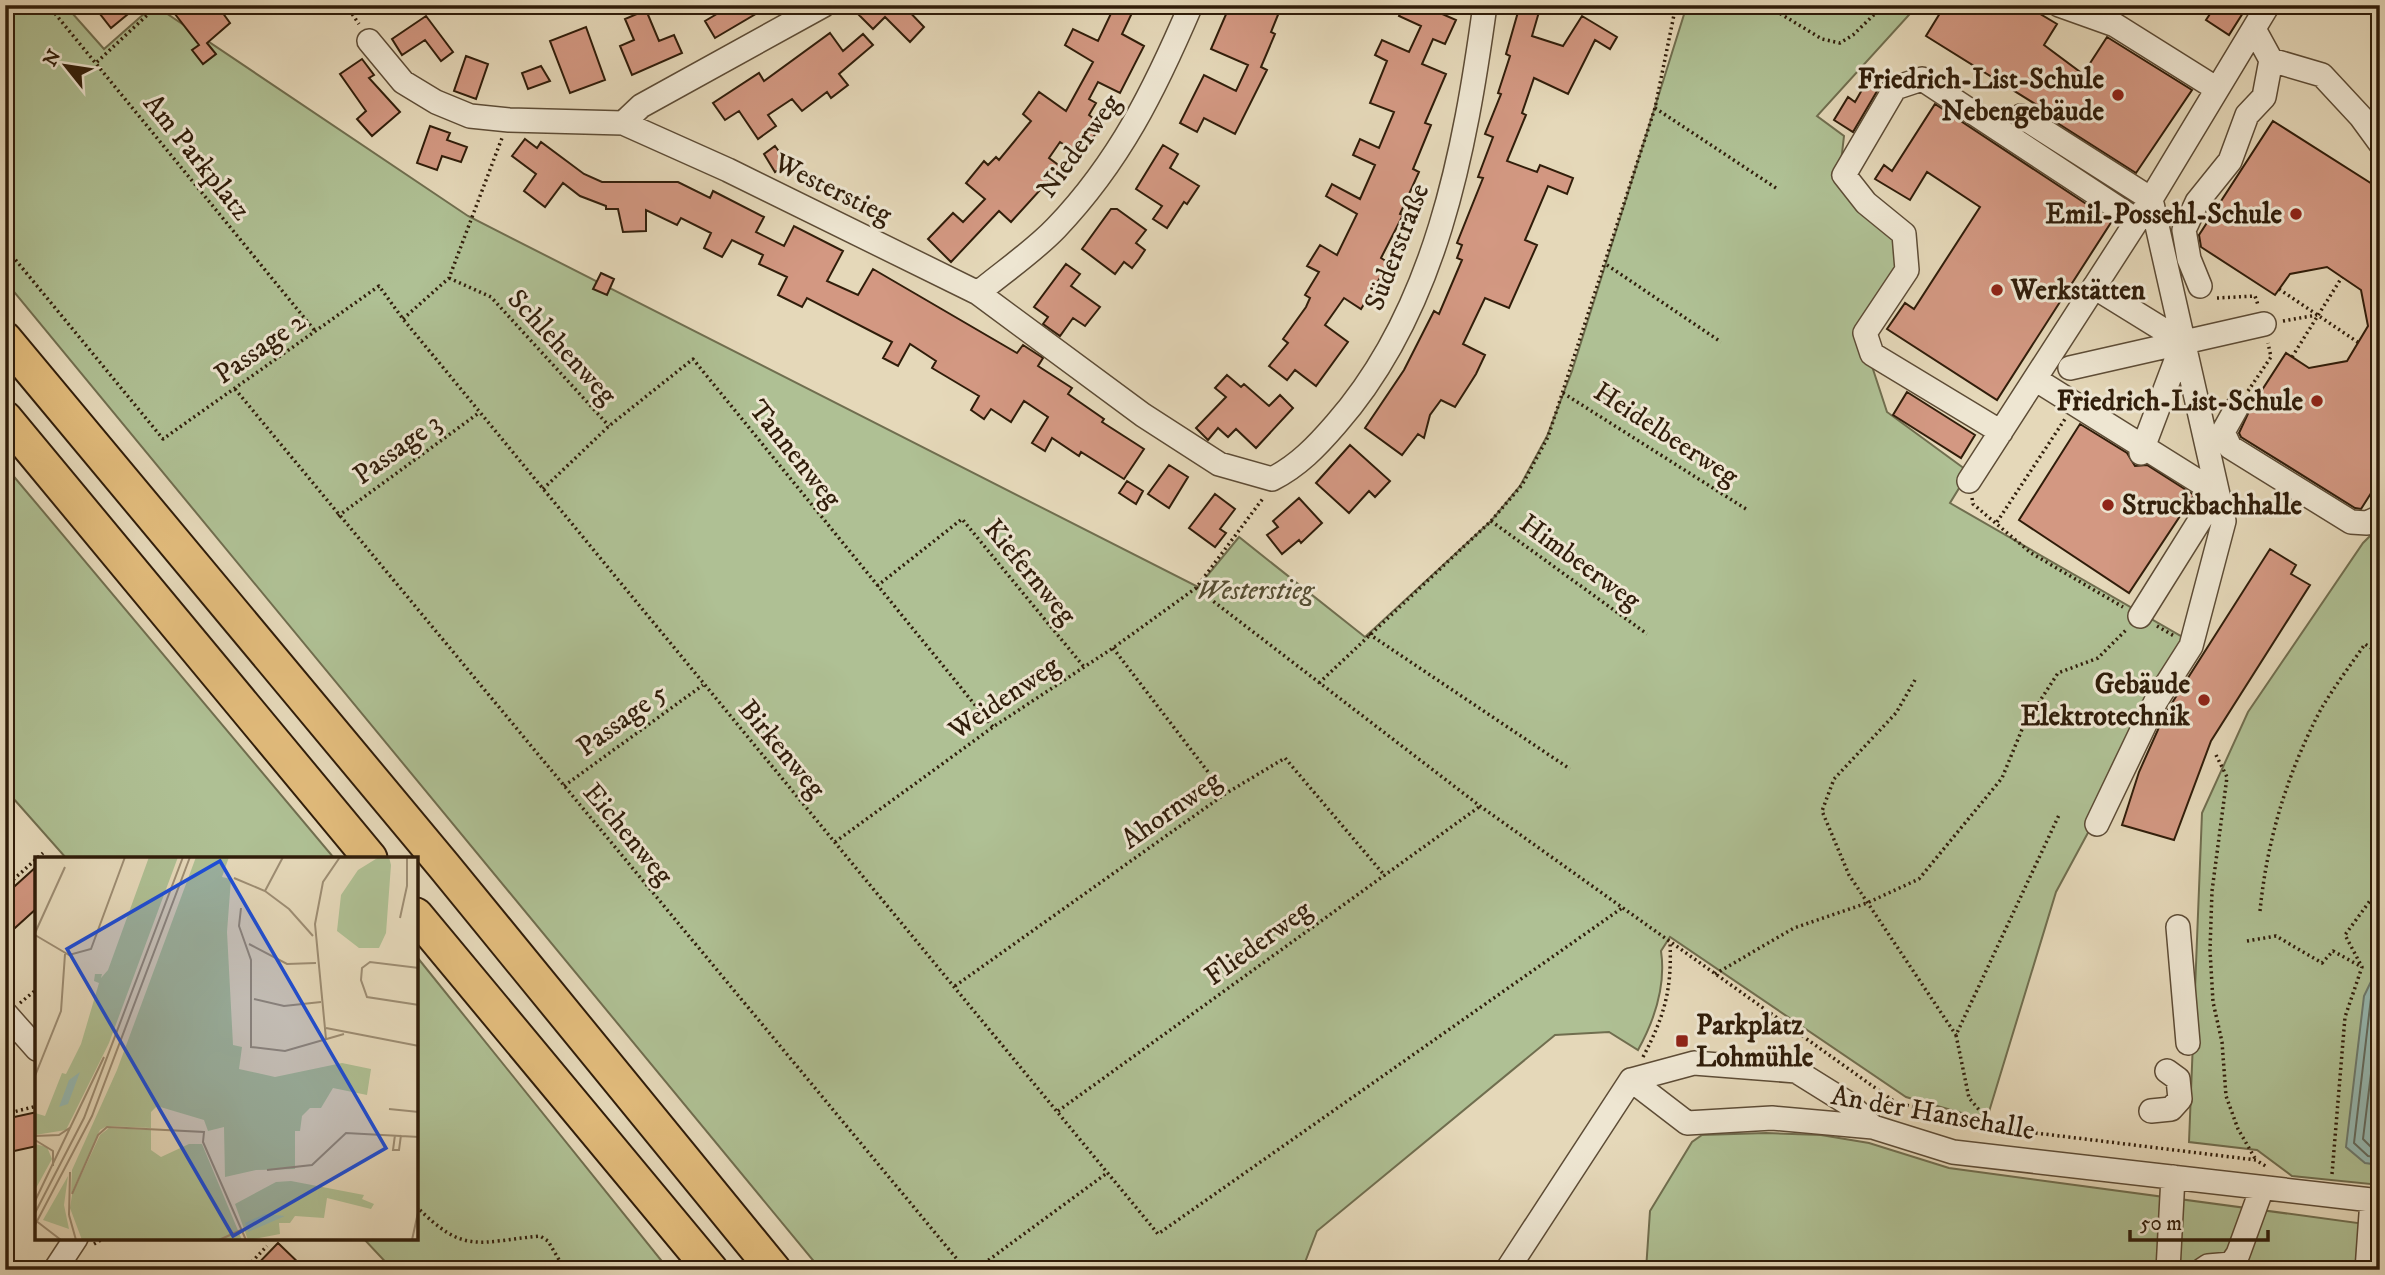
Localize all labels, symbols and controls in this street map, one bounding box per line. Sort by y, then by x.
north arrow [32,32,102,102]
text: N [39,45,67,71]
place label: Friedrich-List-Schule Nebengebäude [1857,62,2104,129]
street label: Am Parkplatz [135,87,259,227]
street label: Niederweg [1029,87,1129,205]
marker: Friedrich-List-Schule Nebengebäude [2110,87,2126,103]
street label: Westerstieg [767,145,898,233]
street label: Süderstraße [1357,178,1437,316]
place label: Emil-Possehl-Schule [2045,197,2282,232]
marker: Emil-Possehl-Schule [2288,206,2304,222]
place label: Werkstätten [2010,273,2146,308]
street label: Schlehenweg [500,282,625,412]
marker: Werkstätten [1989,282,2005,298]
street label: Passage 2 [207,304,313,392]
street label: Heidelbeerweg [1587,374,1745,494]
place label: Friedrich-List-Schule [2056,384,2303,419]
street label: Tannenweg [741,393,849,515]
marker: Friedrich-List-Schule [2309,393,2325,409]
street label: Passage 3 [346,405,448,493]
place label: Struckbachhalle [2122,488,2302,523]
marker: Struckbachhalle [2100,497,2116,513]
street label: Himbeerweg [1512,506,1648,618]
street label: Kiefernweg [976,512,1084,632]
park label: Westerstieg [1197,573,1316,608]
street label: Weidenweg [941,648,1066,748]
place label: Gebäude Elektrotechnik [2020,667,2191,734]
street label: Passage 5 [570,675,674,765]
marker: Gebäude Elektrotechnik [2196,692,2212,708]
street label: Birkenweg [731,693,834,806]
street label: Ahornweg [1114,763,1228,857]
street label: Eichenweg [575,776,681,893]
inset map [35,857,418,1240]
street label: Fliederweg [1198,892,1319,994]
place label: Parkplatz Lohmühle [1696,1008,1814,1075]
marker: Parkplatz Lohmühle [1674,1033,1690,1049]
street label: An der Hansehalle [1828,1078,2038,1148]
scale bar [2130,1198,2268,1242]
text: 50 m [2140,1211,2182,1237]

